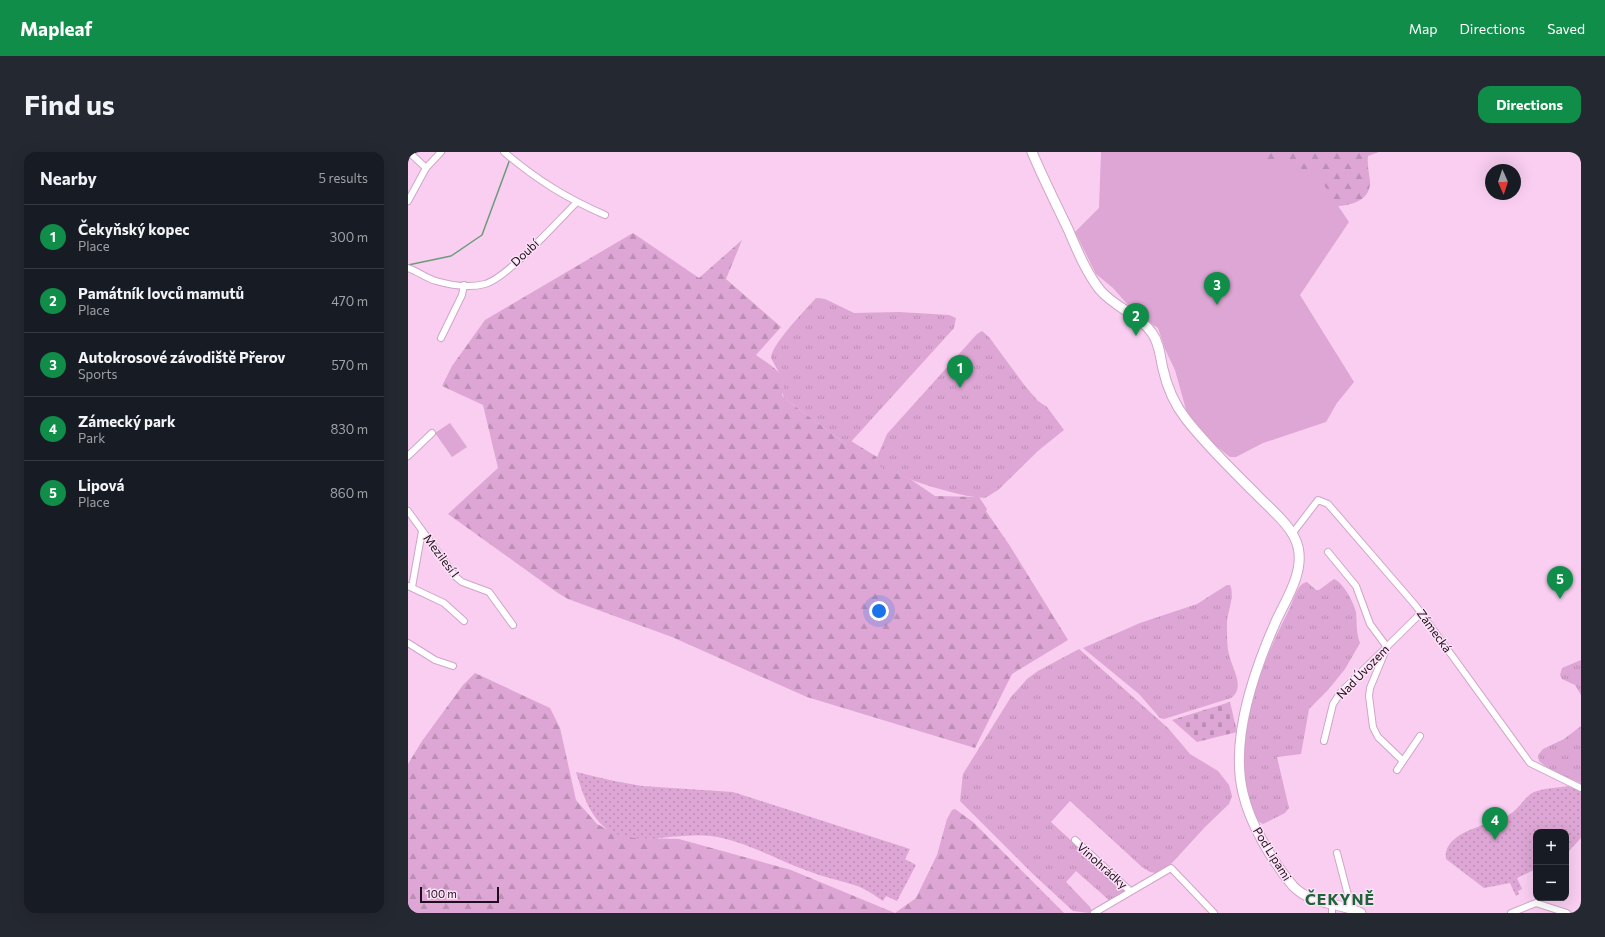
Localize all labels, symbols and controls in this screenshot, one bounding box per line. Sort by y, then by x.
text: Mapleaf [20,17,92,40]
text: Map [1409,20,1438,37]
text: Directions [1460,20,1525,37]
text: Saved [1547,20,1585,37]
button: Directions [1478,86,1581,123]
text: Find us [24,87,115,121]
north arrow [1485,164,1521,200]
text: Nearby [40,168,97,189]
text: 5 results [318,170,368,186]
text: Čekyňský kopec [78,220,190,238]
text: 1 [50,229,56,245]
text: 300 m [330,229,368,245]
street label: Doubí [508,235,542,269]
text: Place [78,238,110,254]
pin: 3 [1204,272,1230,305]
text: Památník lovců mamutů [78,284,244,302]
text: 2 [49,293,57,309]
text: 470 m [331,293,368,309]
text: Place [78,302,110,318]
pin: 2 [1123,303,1149,336]
text: Autokrosové závodiště Přerov [78,348,286,366]
pin: 1 [947,355,973,388]
text: 3 [49,357,57,373]
text: 570 m [331,357,368,373]
text: Sports [78,366,118,382]
text: Zámecký park [78,412,176,430]
text: 4 [49,421,57,437]
text: 830 m [330,421,368,437]
text: Park [78,430,105,446]
text: Lipová [78,476,124,494]
text: 5 [49,485,57,501]
text: 860 m [330,485,368,501]
text: Place [78,494,110,510]
street label: Mezilesí I [421,531,463,580]
pin: 5 [1547,566,1573,599]
your location [869,601,889,621]
street label: Zámecká [1415,606,1455,655]
street label: Nad Úvozem [1333,642,1391,701]
pin: 4 [1482,807,1508,840]
street label: Pod Lipami [1251,824,1295,883]
map controls [1533,829,1569,901]
button: + [1533,829,1569,865]
street label: Vinohrádky [1075,839,1131,891]
button: − [1533,865,1569,901]
scale bar [420,885,499,904]
text: 100 m [426,887,457,900]
district label: ČEKYNĚ [1305,889,1375,908]

